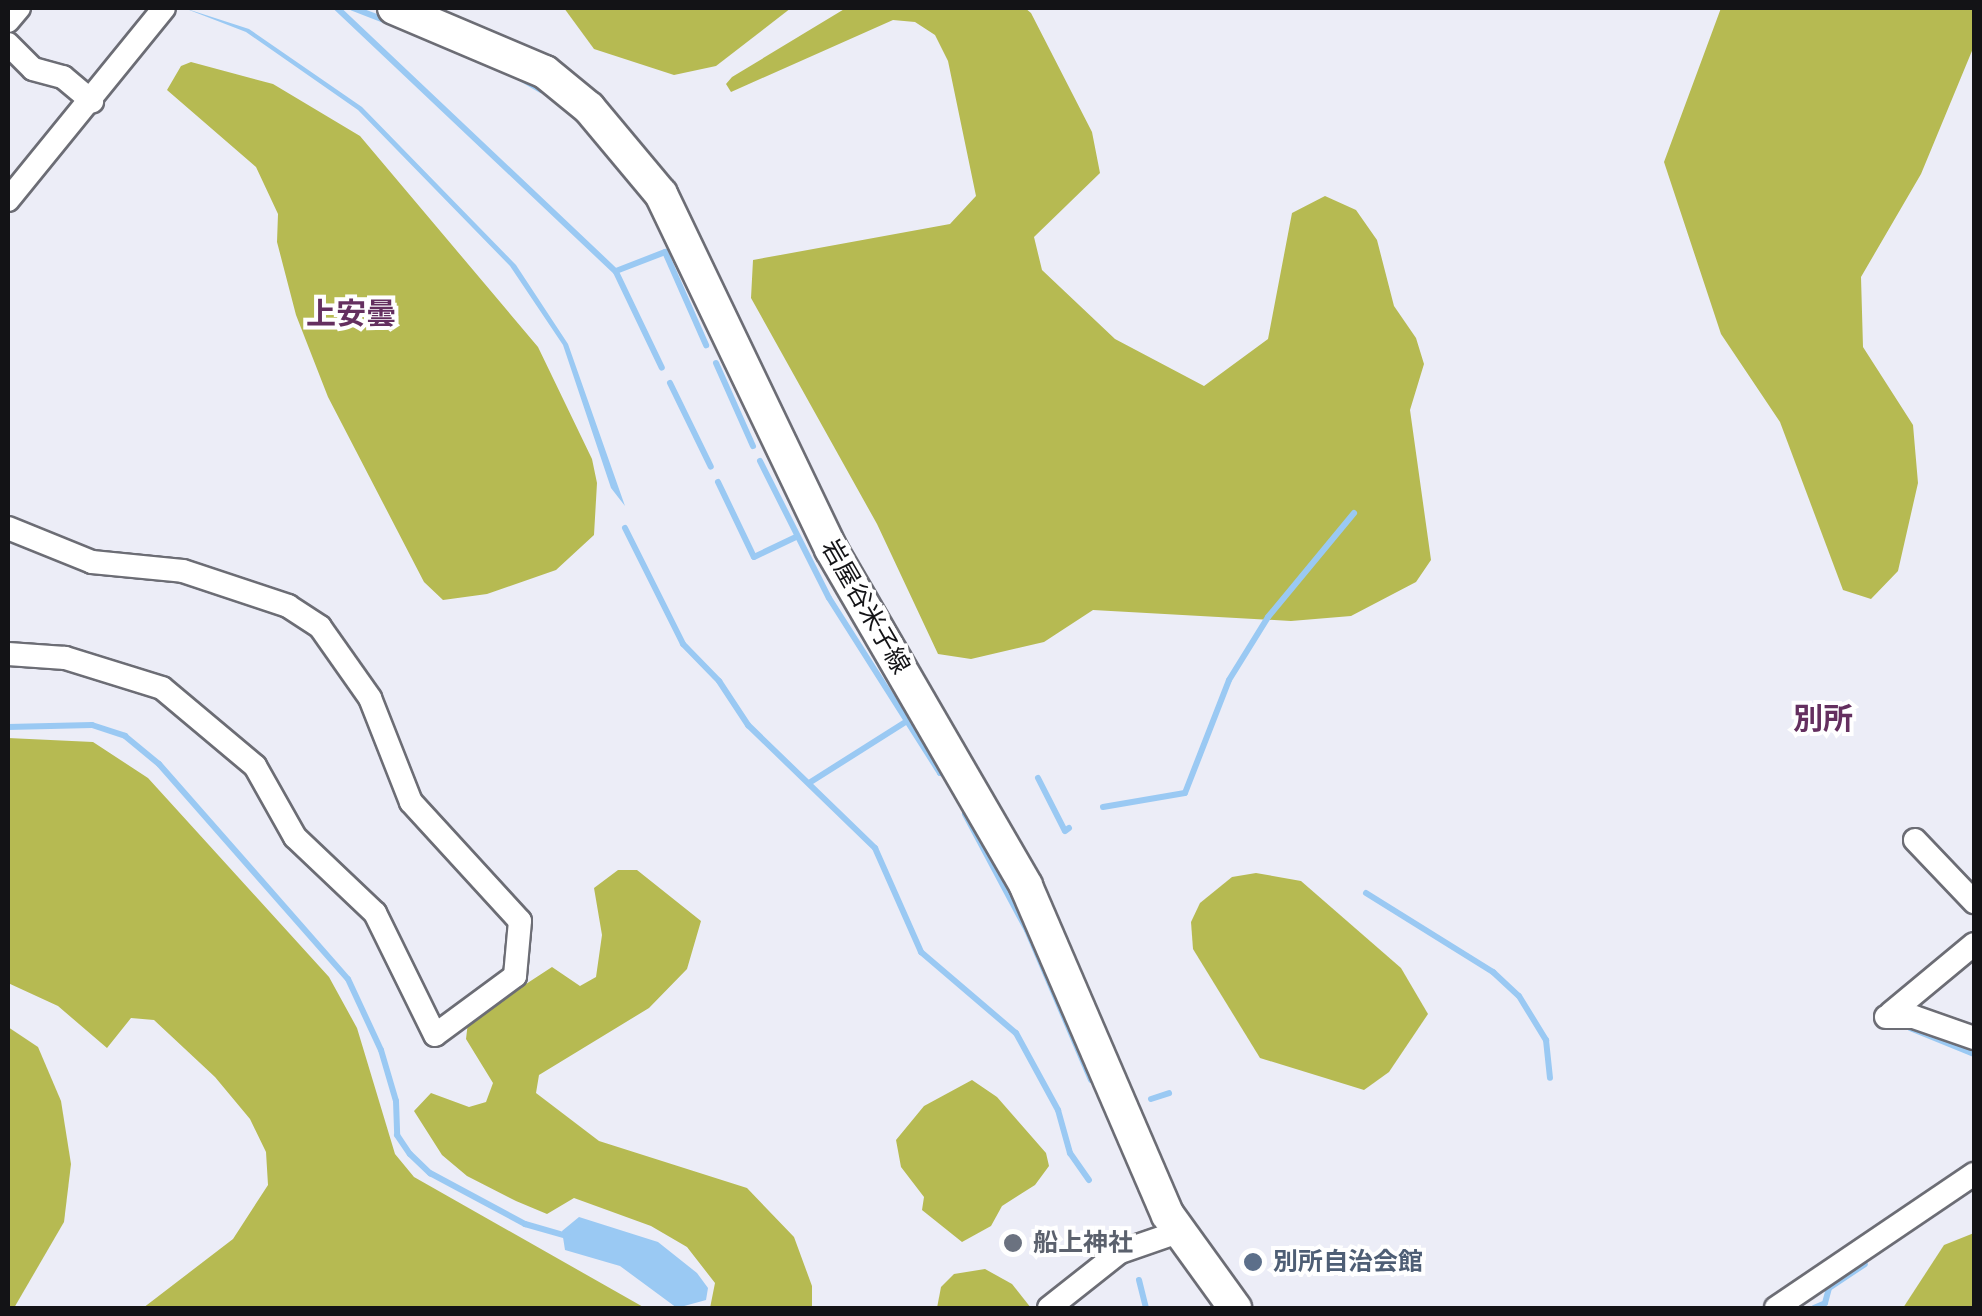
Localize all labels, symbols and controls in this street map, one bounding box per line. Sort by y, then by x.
district label: 上安曇 [306,296,396,332]
street label: 岩屋谷米子線 [815,535,915,679]
district label: 別所 [1793,701,1853,737]
place label: 船上神社 [1033,1228,1133,1258]
marker: 船上神社 [1002,1232,1024,1254]
place label: 別所自治会館 [1273,1247,1423,1277]
marker: 別所自治会館 [1242,1251,1264,1273]

